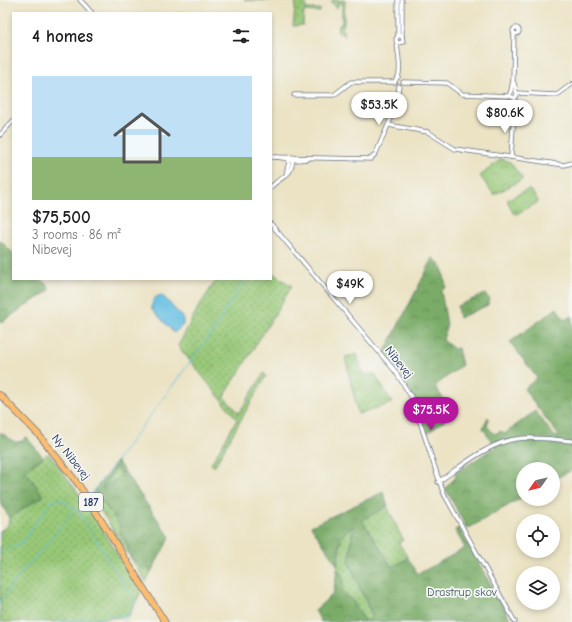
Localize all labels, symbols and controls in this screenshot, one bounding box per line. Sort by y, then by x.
icon: filters [230,25,252,47]
text: 4 homes [32,27,93,46]
pin: $53.5K [346,92,412,126]
text: $53.5K [360,97,398,112]
pin: $80.6K [472,100,538,134]
icon: home [106,102,178,174]
text: $80.6K [486,105,524,120]
text: $75,500 [32,208,91,227]
text: 3 rooms · 86 m² [32,227,121,242]
text: Nibevej [32,242,72,257]
pin: $49K [326,271,374,305]
text: $49K [336,276,364,291]
street label: Nibevej [382,343,416,381]
pin: $75.5K [398,397,464,431]
text: $75.5K [412,402,450,417]
street label: Ny Nibevej [49,431,93,483]
north arrow [516,462,560,506]
map controls [516,462,560,610]
road number: 187 [79,493,103,511]
button: locate [516,514,560,558]
button: layers [516,566,560,610]
park label: Drastrup skov [427,585,497,599]

